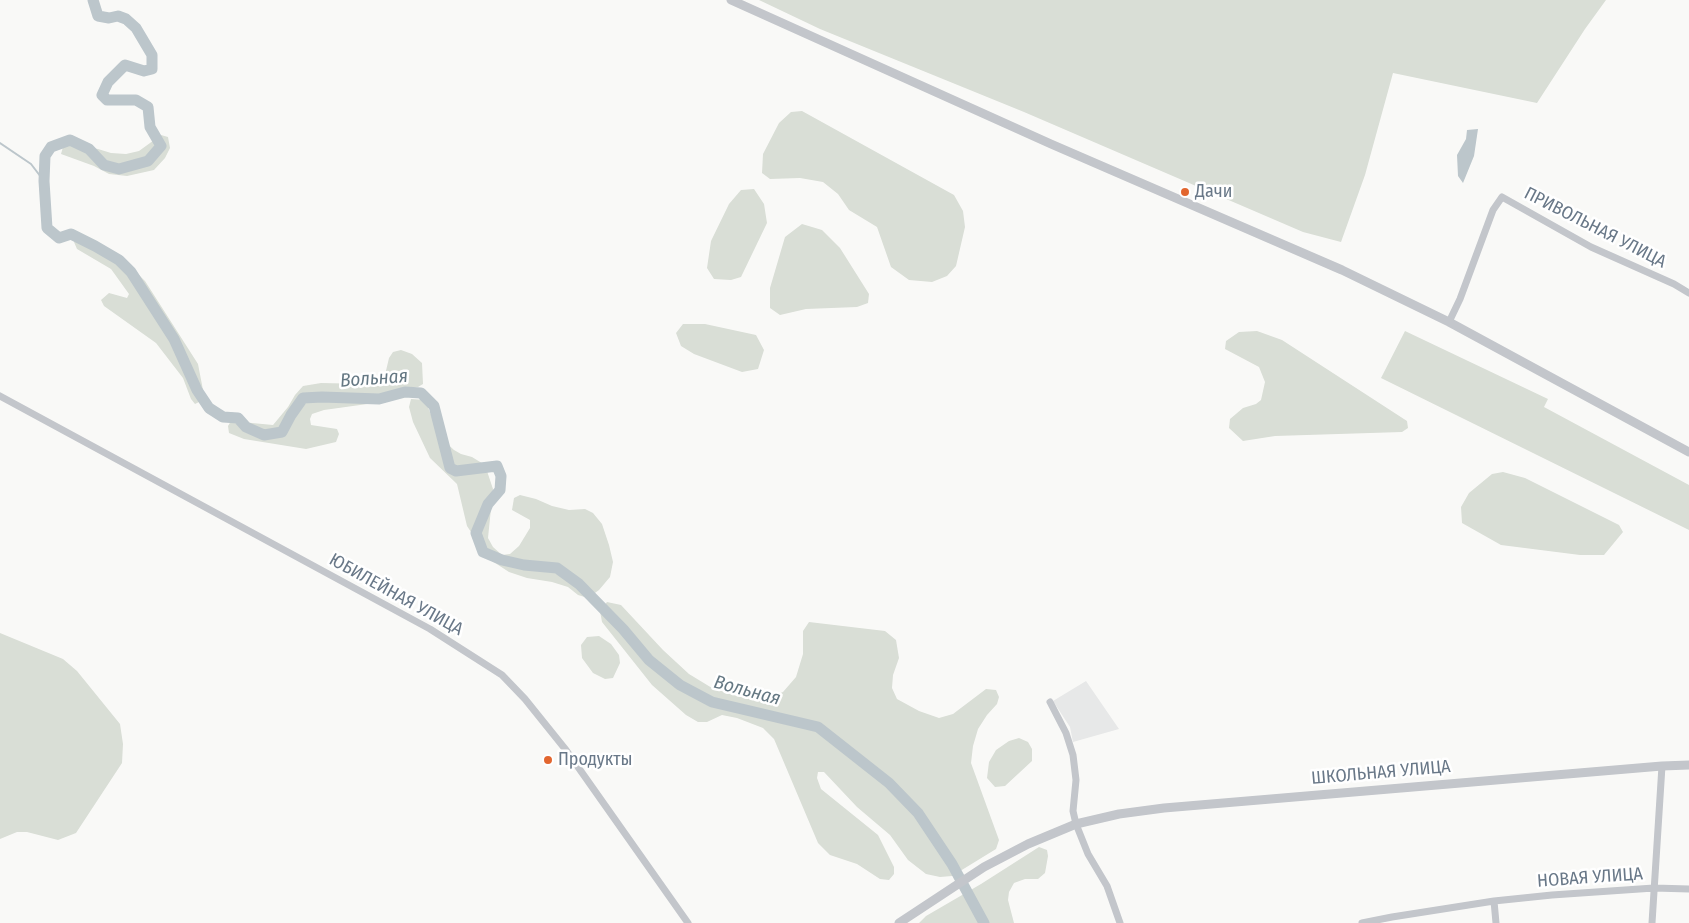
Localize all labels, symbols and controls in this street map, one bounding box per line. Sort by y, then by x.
place label: Дачи [1195,181,1232,203]
street label: ПРИВОЛЬНАЯ УЛИЦА [1520,183,1670,273]
marker: Дачи [1179,186,1191,198]
water label: Вольная [339,365,409,393]
street label: ЮБИЛЕЙНАЯ УЛИЦА [325,549,467,641]
water label: Вольная [711,671,783,711]
place label: Продукты [558,749,633,771]
marker: Продукты [542,754,554,766]
street label: ШКОЛЬНАЯ УЛИЦА [1310,756,1452,790]
street label: НОВАЯ УЛИЦА [1537,864,1643,892]

